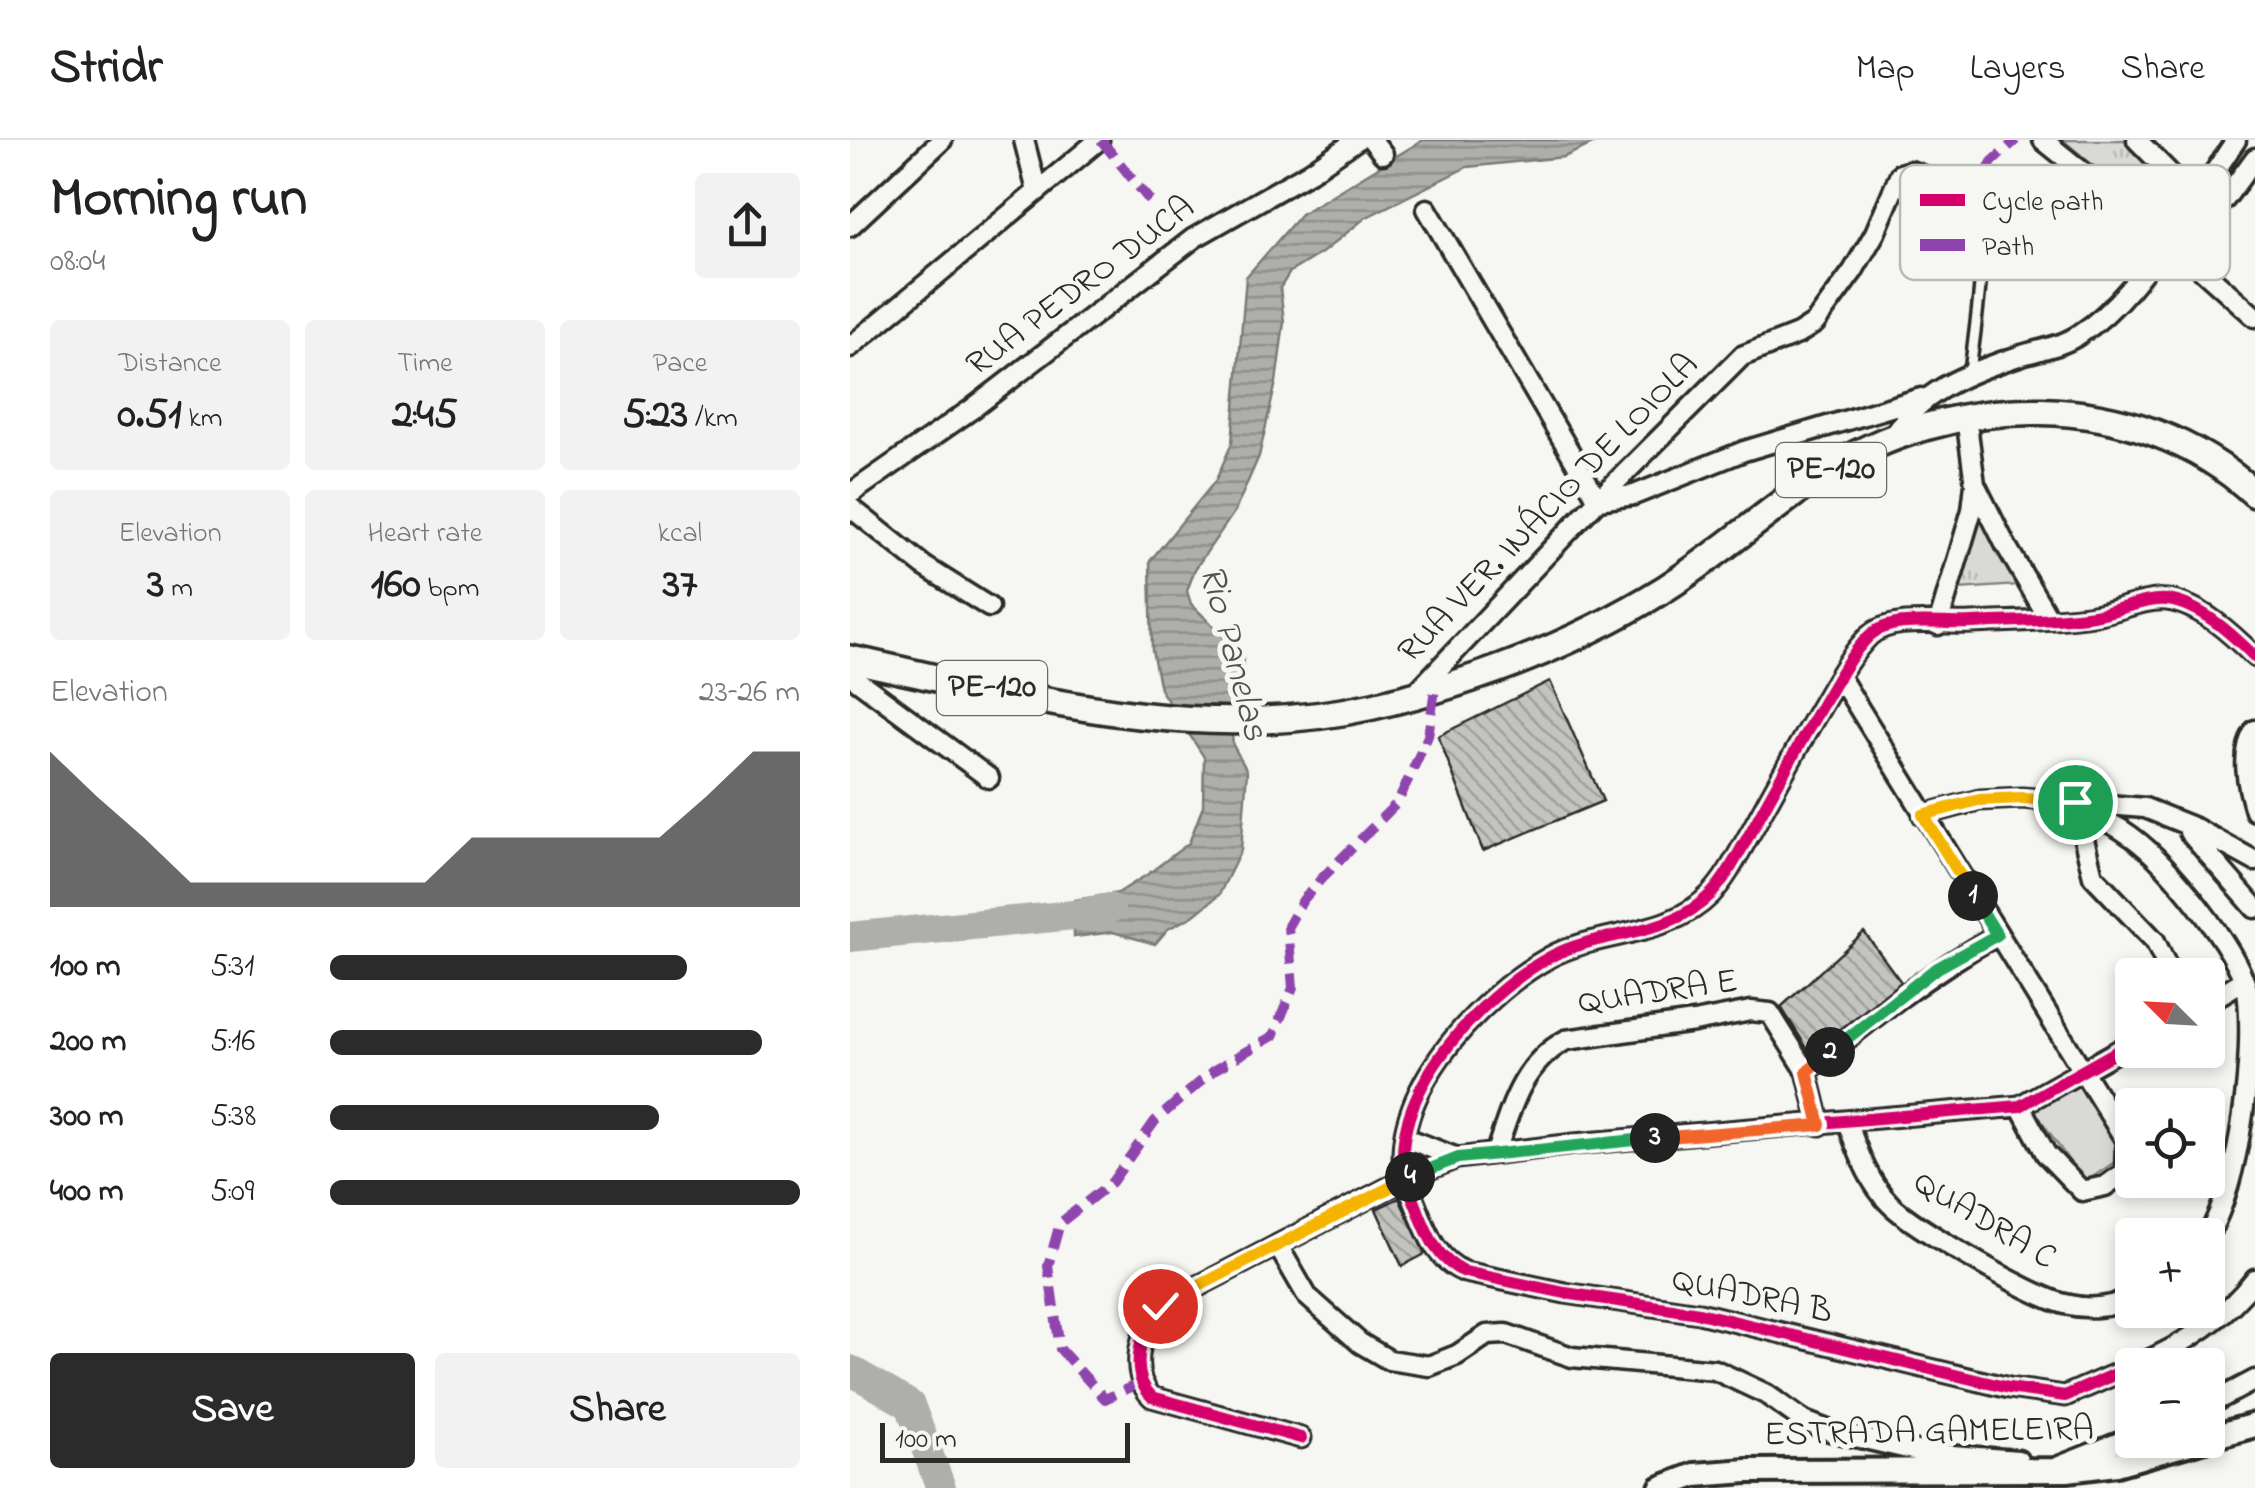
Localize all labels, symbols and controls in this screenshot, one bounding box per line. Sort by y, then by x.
text: Stridr [50,34,162,104]
text: Map [1856,44,1915,95]
text: Layers [1970,44,2065,95]
text: Share [2120,44,2205,95]
text: Morning run [50,161,307,241]
legend [1900,165,2230,280]
button: share [695,173,800,278]
text: Cycle path [1982,183,2104,224]
street label: RUA PEDRO DUCA [956,184,1206,390]
text: Path [1982,228,2034,269]
text: 08:04 [50,239,106,286]
street label: RUA VER. INÁCIO DE LOIOLA [1387,342,1711,676]
text: Distance [118,344,222,385]
text: Time [397,344,453,385]
text: Pace [653,344,707,385]
text: 0.51 [117,385,182,446]
text: 2:45 [392,385,458,446]
text: 5:23 [622,385,688,446]
text: km [182,399,223,440]
text: /km [688,399,738,440]
road number: PE-120 [1776,443,1886,497]
text: Elevation [119,514,221,555]
text: Heart rate [368,514,482,555]
text: kcal [658,514,702,555]
text: 3 [147,555,164,616]
text: 160 [371,555,421,616]
text: 37 [663,555,697,616]
water label: Rio Panelas [1182,559,1282,747]
text: m [164,569,193,610]
text: bpm [421,569,479,610]
road number: PE-120 [937,661,1047,715]
text: Elevation [50,670,168,717]
text: 23–26 m [699,670,800,717]
pin [2033,760,2118,845]
icon: arrive [2048,775,2103,830]
pin: 1 [1948,871,1998,921]
text: 1 [1969,875,1977,916]
text: 100 m [50,944,121,991]
text: 5:31 [210,944,254,991]
street label: QUADRA E [1575,957,1741,1029]
north arrow [2115,958,2225,1068]
map controls [2115,958,2225,1458]
text: 200 m [50,1019,126,1066]
text: 5:16 [210,1019,255,1066]
pin: 2 [1805,1027,1855,1077]
text: 2 [1823,1031,1837,1072]
button: locate [2115,1088,2225,1198]
text: 300 m [50,1094,124,1141]
text: 5:38 [210,1094,256,1141]
pin: 3 [1630,1113,1680,1163]
text: 3 [1649,1117,1661,1158]
pin: 4 [1385,1152,1435,1202]
text: 4 [1404,1156,1416,1197]
street label: QUADRA C [1903,1158,2065,1284]
text: 400 m [50,1169,124,1216]
text: 5:09 [210,1169,254,1216]
button: + [2115,1218,2225,1328]
street label: QUADRA B [1667,1255,1837,1339]
pin [1118,1264,1203,1349]
icon: check [1133,1279,1188,1334]
button: − [2115,1348,2225,1458]
button: Save [50,1353,415,1468]
button: Share [435,1353,800,1468]
street label: ESTRADA GAMELEIRA [1764,1405,2094,1461]
scale bar [880,1418,1130,1462]
text: 100 m [895,1420,957,1461]

